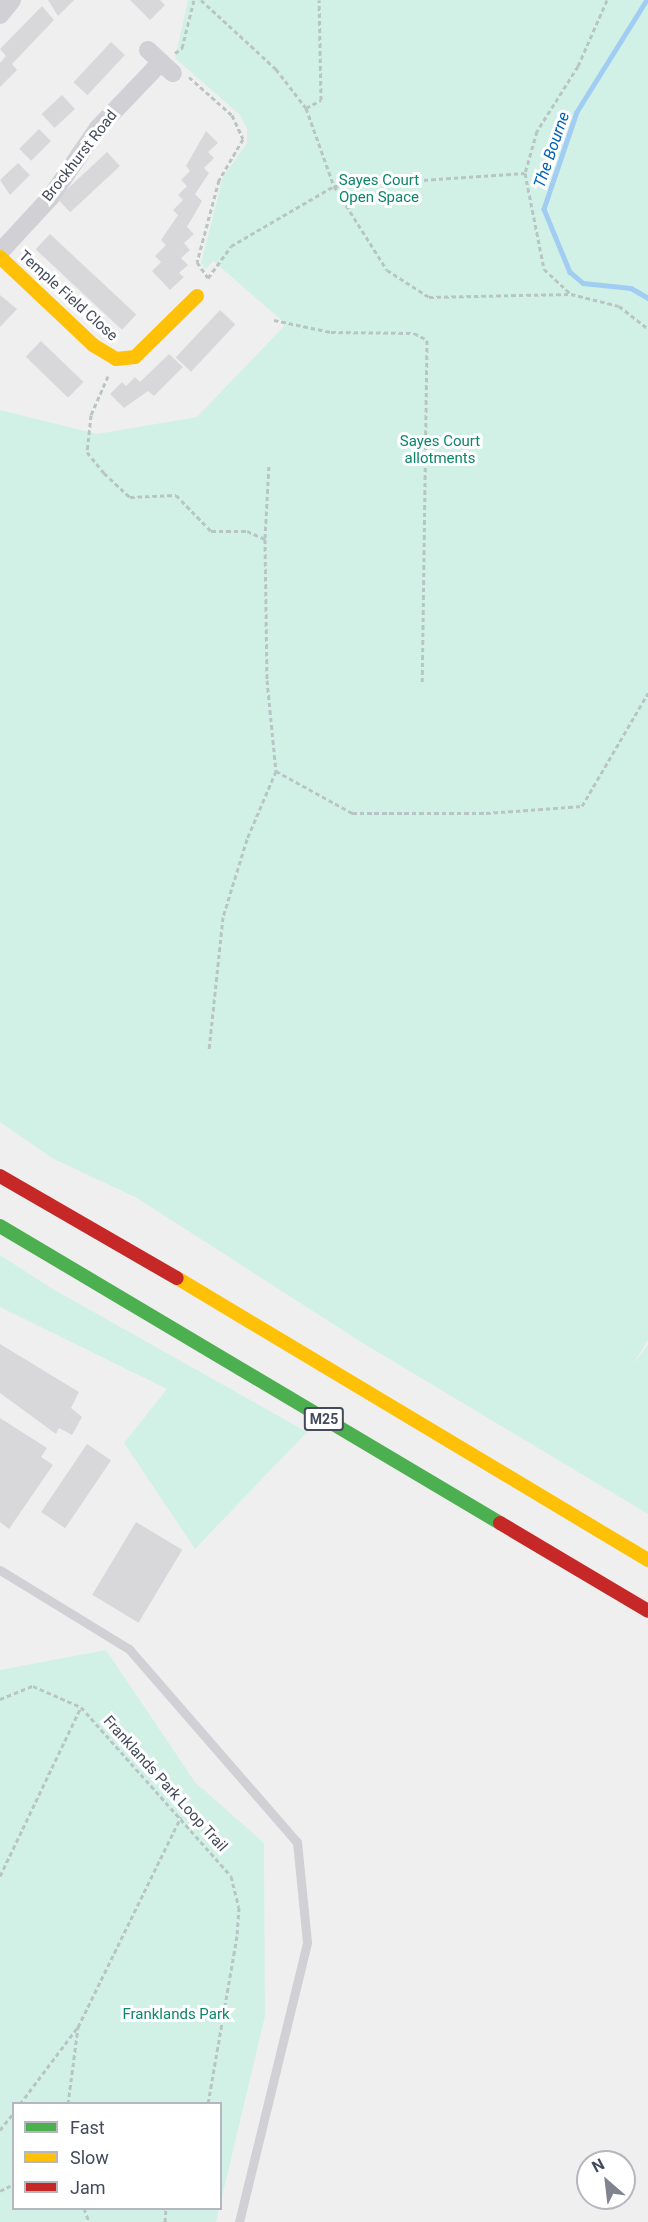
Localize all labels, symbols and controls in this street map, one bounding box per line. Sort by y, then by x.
street label: Brockhurst Road [39,107,121,205]
water label: The Bourne [530,109,574,191]
park label: Sayes Court Open Space [339,171,419,206]
street label: Temple Field Close [15,247,121,345]
park label: Sayes Court allotments [400,432,480,467]
road number: M25 [303,1408,345,1430]
street label: Franklands Park Loop Trail [99,1712,231,1856]
park label: Franklands Park [122,2006,230,2024]
legend [12,2102,222,2210]
text: Fast [70,2117,105,2138]
text: Slow [70,2147,109,2168]
north arrow [576,2150,636,2210]
text: N [589,2154,608,2176]
text: Jam [70,2177,106,2198]

